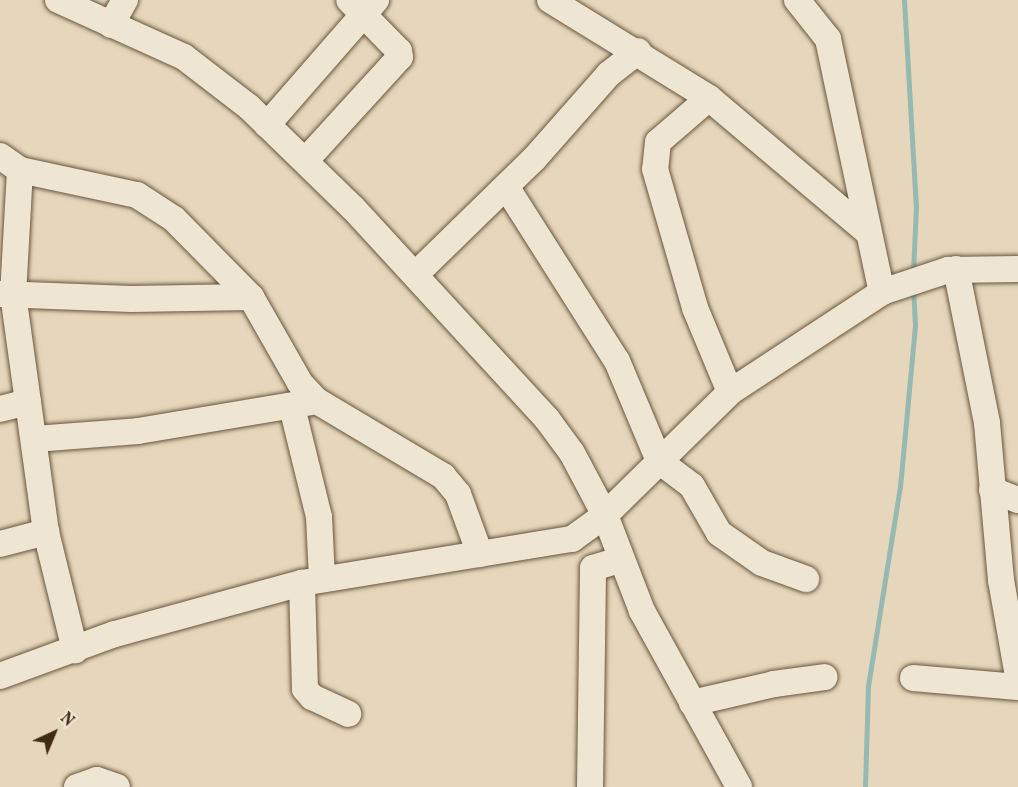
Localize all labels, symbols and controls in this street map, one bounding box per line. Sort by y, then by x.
north arrow [24,703,84,763]
text: N [55,708,78,732]

